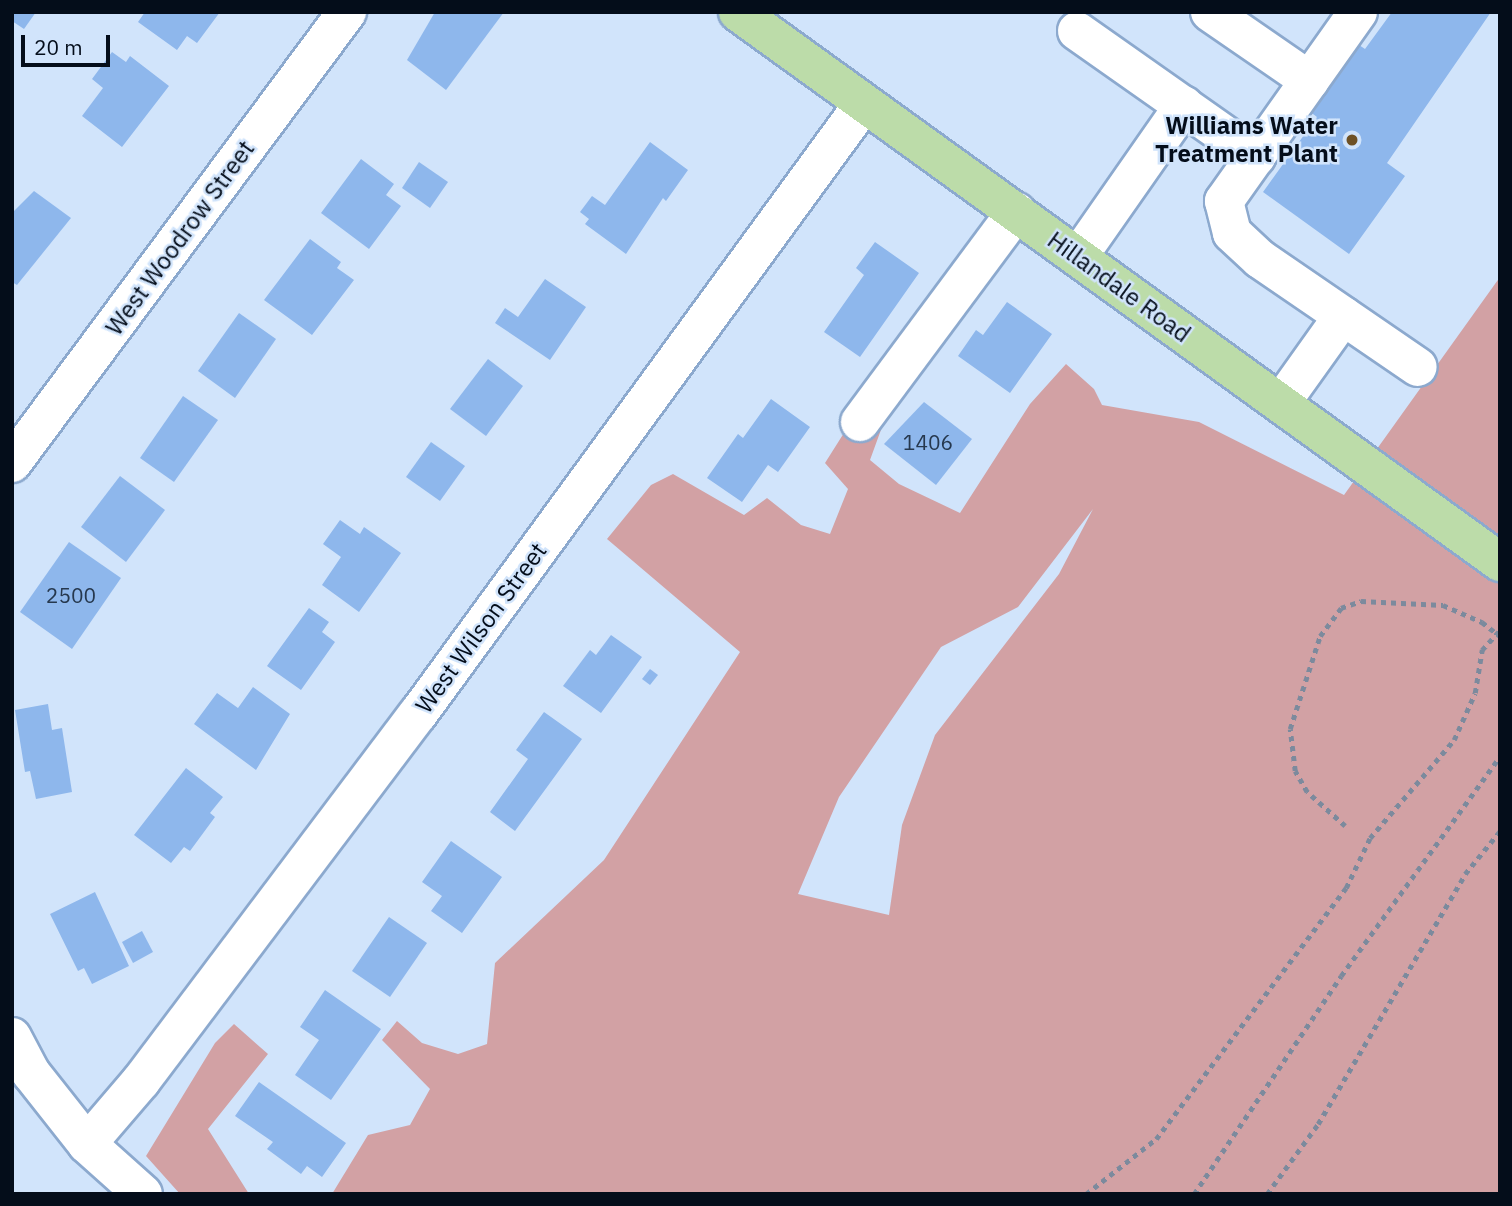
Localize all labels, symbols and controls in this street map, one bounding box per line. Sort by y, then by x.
scale bar [24,21,114,65]
text: 20 m [34,33,83,61]
place label: Williams Water Treatment Plant [1155,112,1338,168]
marker: Williams Water Treatment Plant [1344,132,1360,148]
street label: West Woodrow Street [100,135,260,341]
street label: Hillandale Road [1042,225,1196,349]
house number: 1406 [903,429,953,455]
street label: West Wilson Street [409,537,553,719]
house number: 2500 [46,582,96,608]

